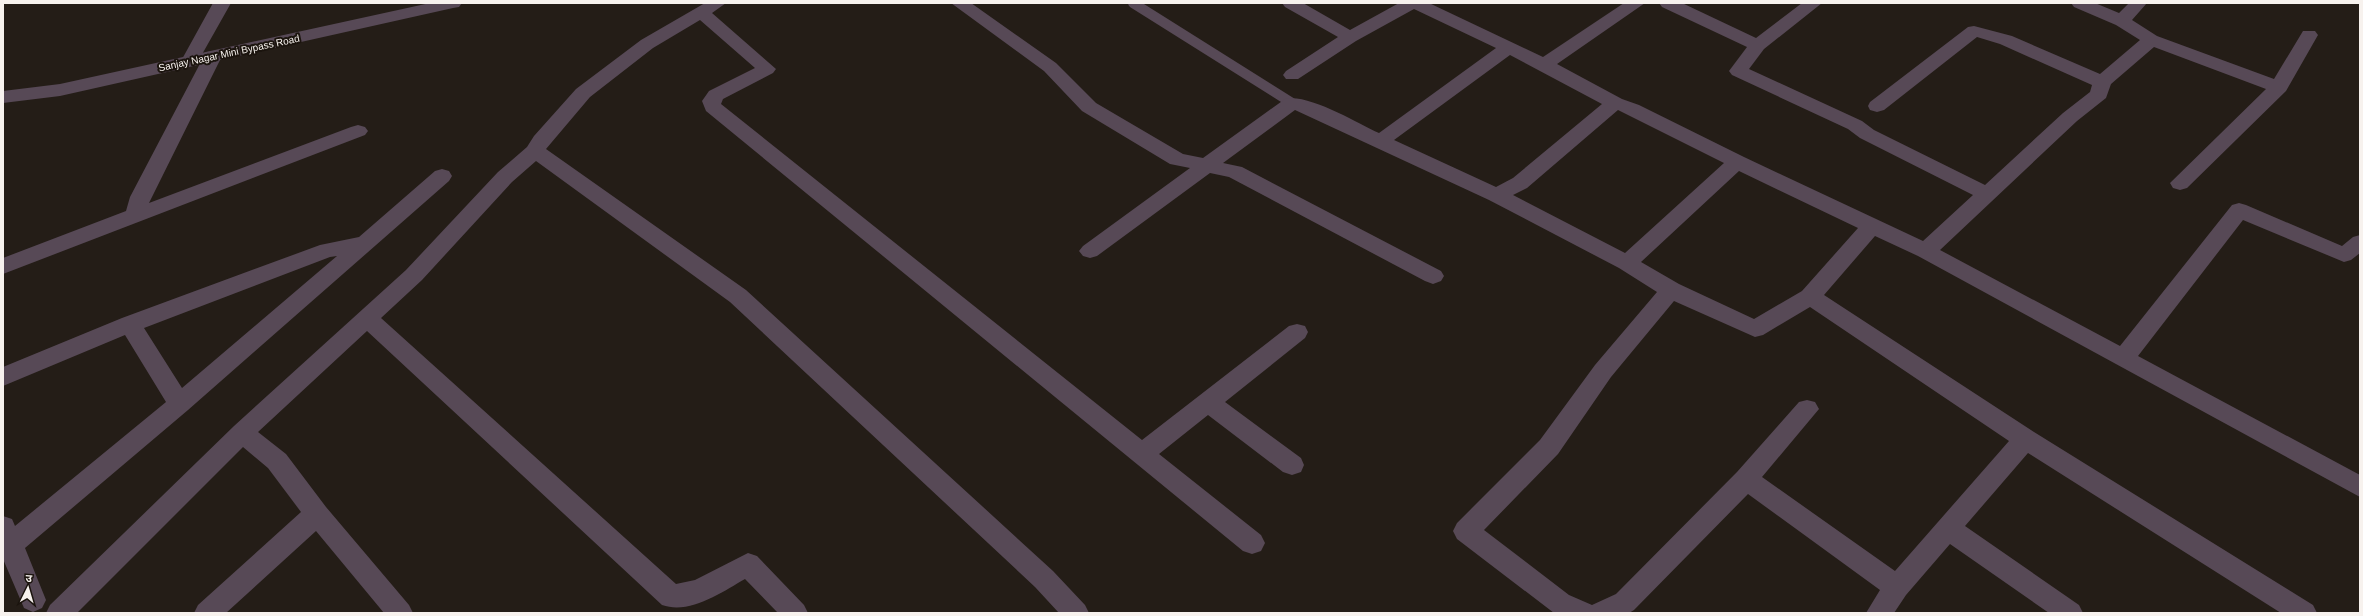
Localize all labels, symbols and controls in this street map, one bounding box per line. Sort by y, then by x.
street label: Sanjay Nagar Mini Bypass Road [157,33,301,73]
north arrow [8,568,48,608]
text: उ [25,572,33,584]

